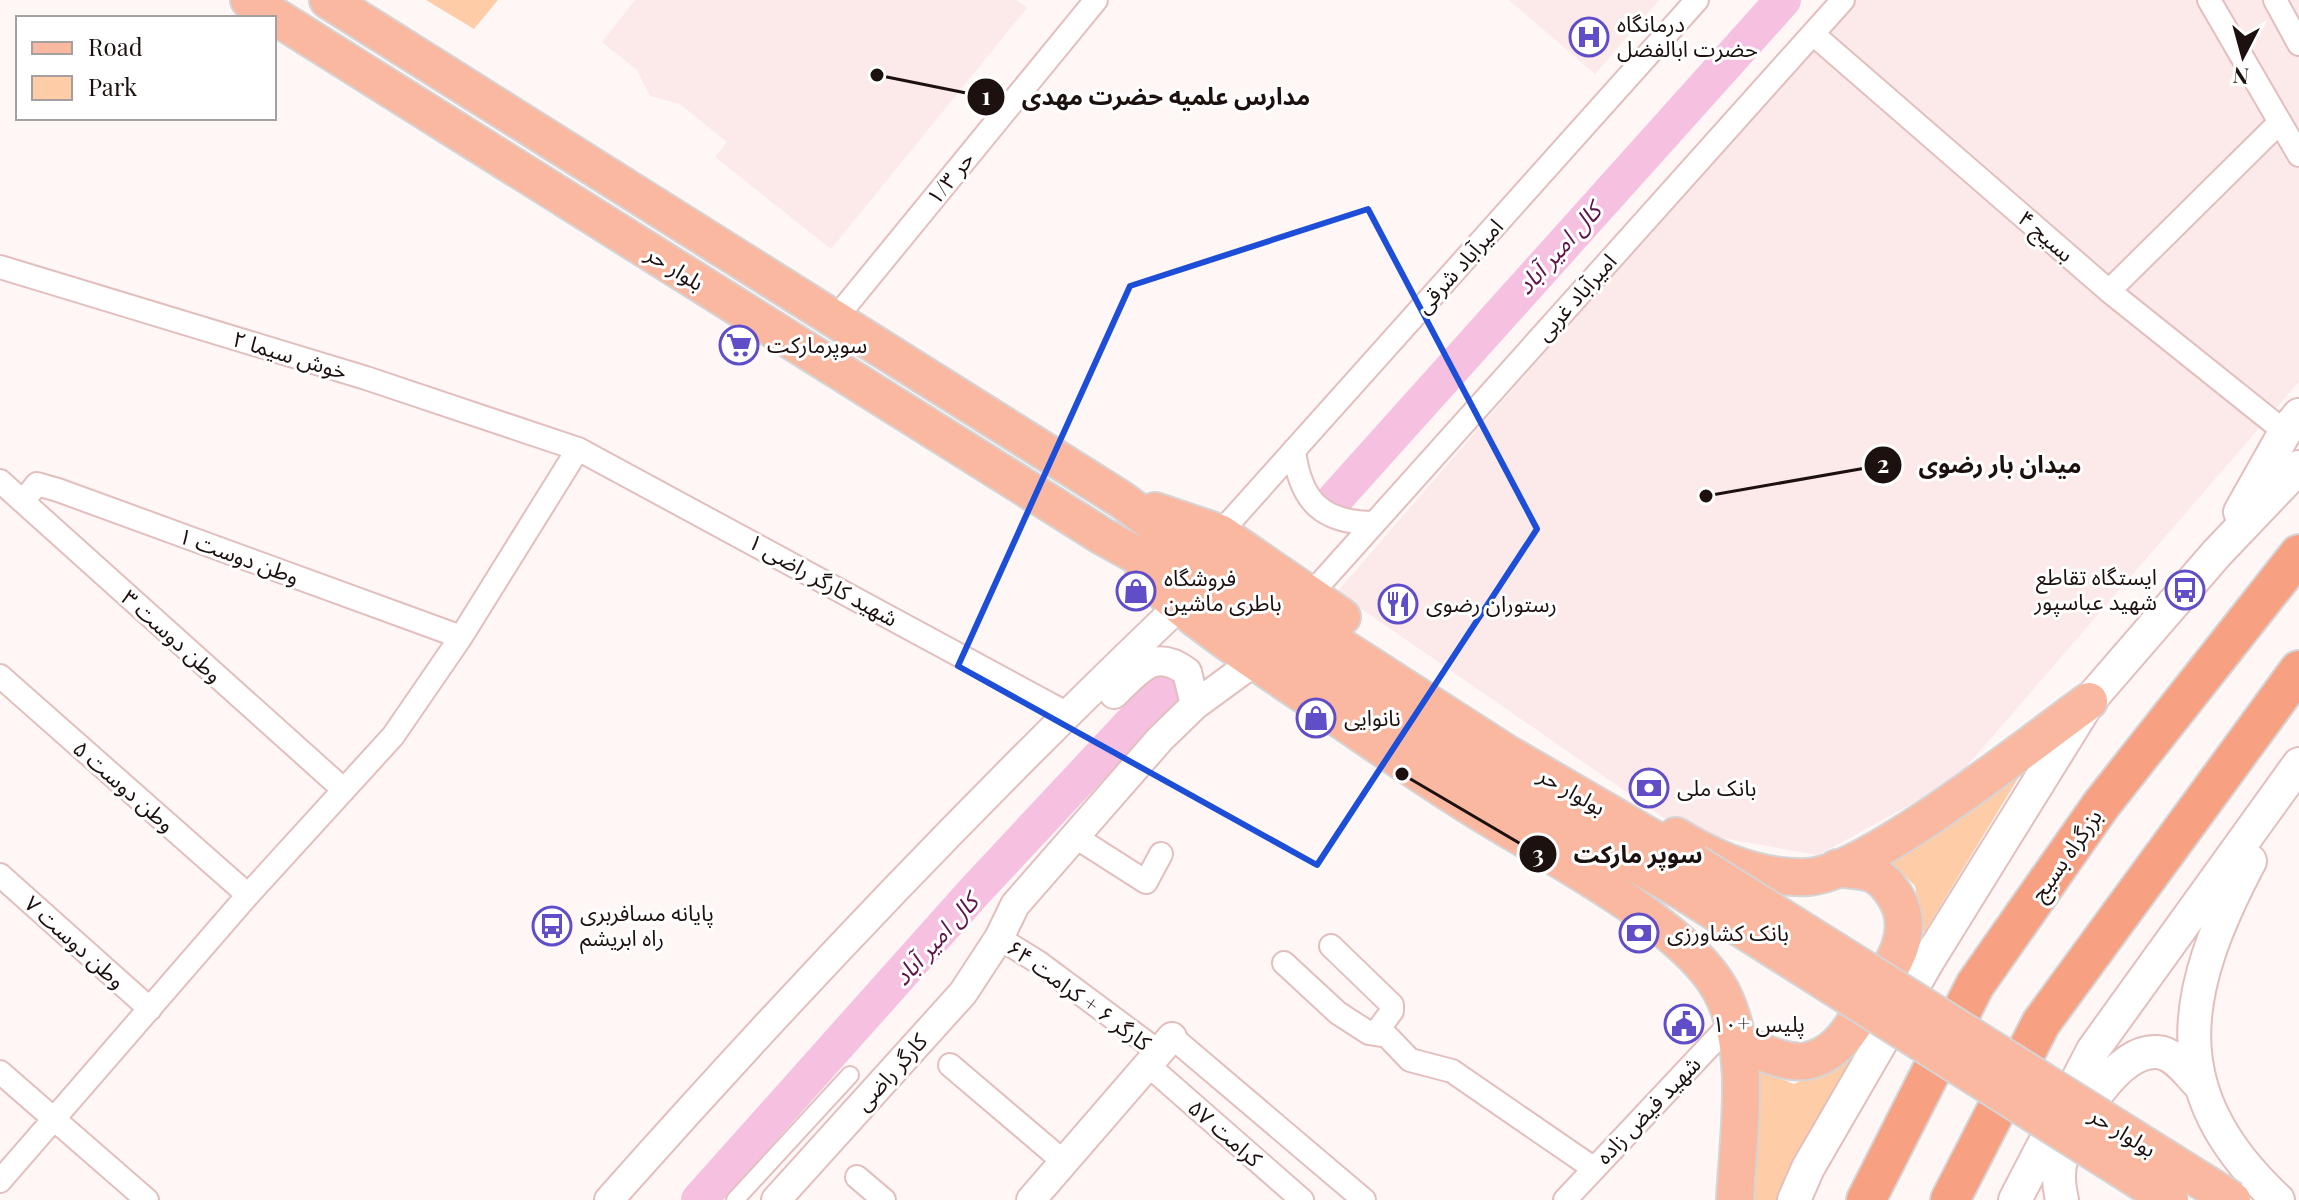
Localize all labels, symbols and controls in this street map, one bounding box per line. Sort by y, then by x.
place label: درمانگاه حضرت ابالفضل [1617,8,1758,63]
legend [16,16,276,120]
hospital icon: درمانگاه حضرت ابالفضل [1568,16,1610,58]
north arrow [2203,16,2283,96]
text: Road [88,30,143,62]
text: N [2231,61,2250,93]
text: Park [88,70,138,102]
callout: مدارس علمیه حضرت مهدی [966,73,1326,121]
text: 1 [981,79,991,111]
text: مدارس علمیه حضرت مهدی [1022,79,1310,111]
street label: حر ۱/۳ [919,144,980,210]
water label: کال امیر آباد [1508,192,1610,300]
street label: بسیج ۴ [2010,203,2081,270]
street label: امیرآباد شرقی [1408,211,1509,319]
street label: بلوار حر [640,237,710,297]
street label: امیرآباد غربی [1528,246,1622,346]
street label: خوش سیما ۲ [229,322,351,386]
supermarket icon: سوپرمارکت [718,324,760,366]
place label: سوپرمارکت [767,329,867,360]
callout: میدان بار رضوی [1863,441,2098,489]
text: 2 [1877,447,1889,479]
text: میدان بار رضوی [1919,447,2081,479]
street label: وطن دوست ۱ [175,519,304,591]
street label: شهید کارگر راضی ۱ [743,526,904,633]
place label: ایستگاه تقاطع شهید عباسپور [2033,561,2157,617]
place label: فروشگاه باطری ماشین [1164,562,1282,617]
bus stop icon: ایستگاه تقاطع شهید عباسپور [2164,569,2206,611]
shop icon: فروشگاه باطری ماشین [1115,570,1157,612]
street label: وطن دوست ۳ [116,582,230,689]
restaurant icon: رستوران رضوی [1377,583,1419,625]
place label: رستوران رضوی [1426,588,1557,618]
shop icon: نانوایی [1295,697,1337,739]
place label: نانوایی [1344,702,1401,732]
street label: وطن دوست ۵ [67,733,182,838]
street label: بولوار حر [1533,758,1612,821]
bank icon: بانک ملی [1628,767,1670,809]
place label: بانک ملی [1677,772,1757,802]
street label: بزرگراه بسیج [2023,802,2110,908]
callout: سوپر مارکت [1518,830,1719,878]
text: 3 [1532,837,1544,869]
text: سوپر مارکت [1573,837,1703,871]
water label: کال امیر آباد [885,883,987,991]
street label: وطن دوست ۷ [19,888,133,995]
place label: پایانه مسافربری راه ابریشم [580,897,714,955]
bus stop icon: پایانه مسافربری راه ابریشم [531,905,573,947]
bank icon: بانک کشاورزی [1618,912,1660,954]
place label: بانک کشاورزی [1667,917,1789,947]
street label: کارگر ۶ + کرامت ۶۴ [1002,932,1158,1057]
public building icon: پلیس +۱۰ [1663,1003,1705,1045]
place label: پلیس +۱۰ [1712,1008,1805,1039]
street label: کارگر راضی [847,1025,934,1117]
street label: شهید فیض زاده [1588,1049,1706,1170]
street label: کرامت ۵۷ [1182,1092,1270,1173]
street label: بولوار حر [2084,1099,2162,1163]

